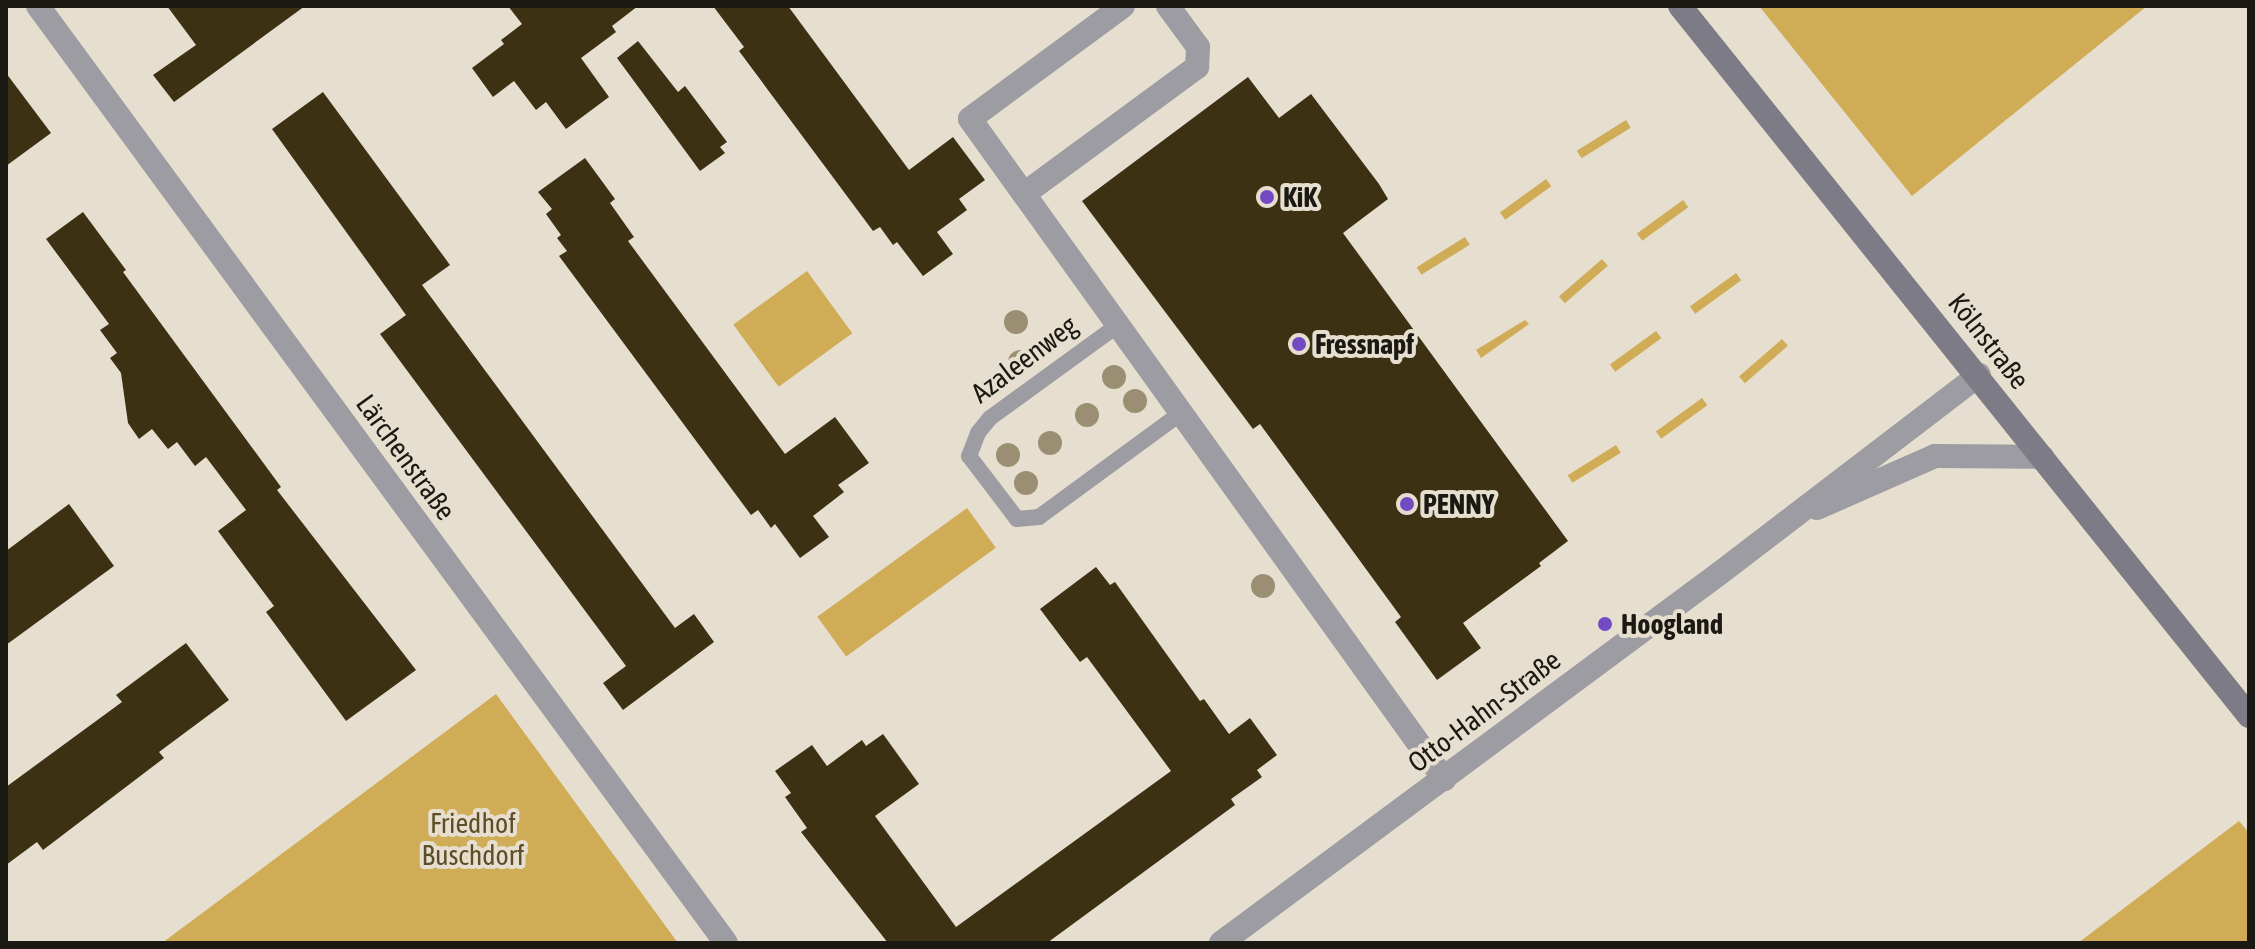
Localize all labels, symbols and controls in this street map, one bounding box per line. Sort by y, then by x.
place label: KiK [1283,180,1317,214]
marker: KiK [1258,188,1276,206]
street label: Kölnstraße [1941,287,2037,395]
street label: Azaleenweg [964,308,1084,410]
place label: Fressnapf [1315,327,1414,361]
marker: Fressnapf [1290,335,1308,353]
street label: Lärchenstraße [349,388,463,526]
place label: PENNY [1423,487,1494,521]
marker: PENNY [1398,495,1416,513]
place label: Hoogland [1621,607,1723,641]
marker: Hoogland [1596,615,1614,633]
street label: Otto-Hahn-Straße [1401,643,1567,779]
park label: Friedhof Buschdorf [422,806,524,872]

